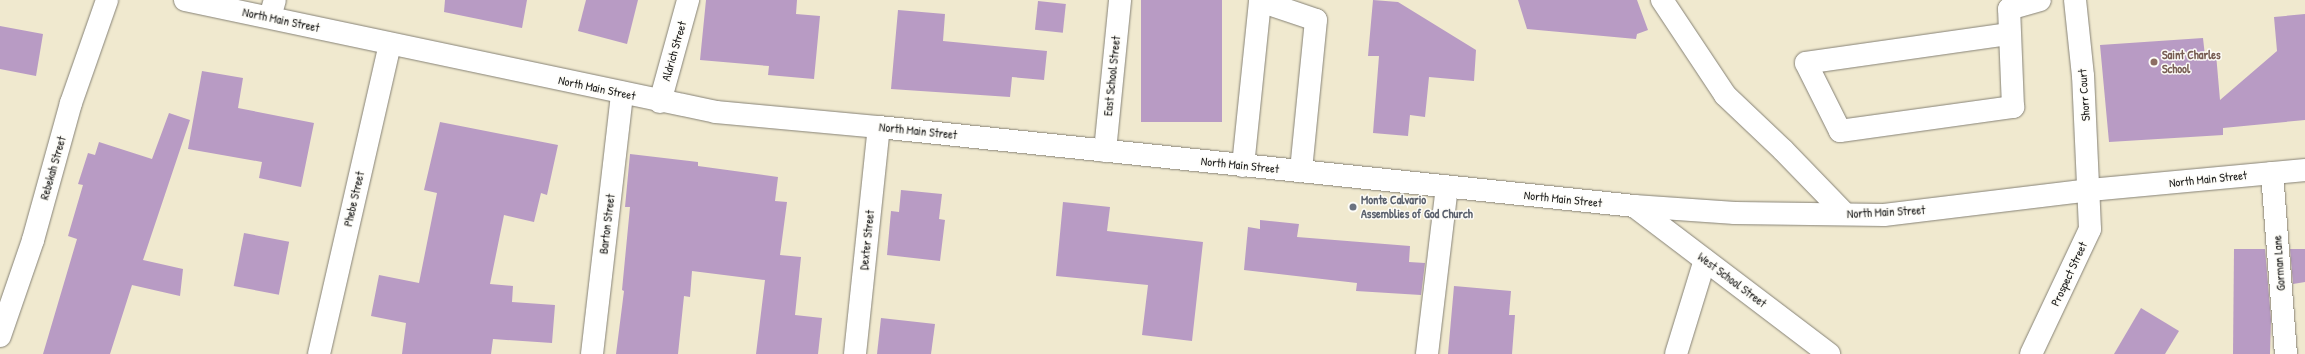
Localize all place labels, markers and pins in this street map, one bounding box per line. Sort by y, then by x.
place label: Saint Charles School [2162,48,2221,76]
marker: Saint Charles School [2149,57,2159,67]
place label: Monte Calvario Assemblies of God Church [1361,193,1473,221]
marker: Monte Calvario Assemblies of God Church [1348,202,1358,212]

